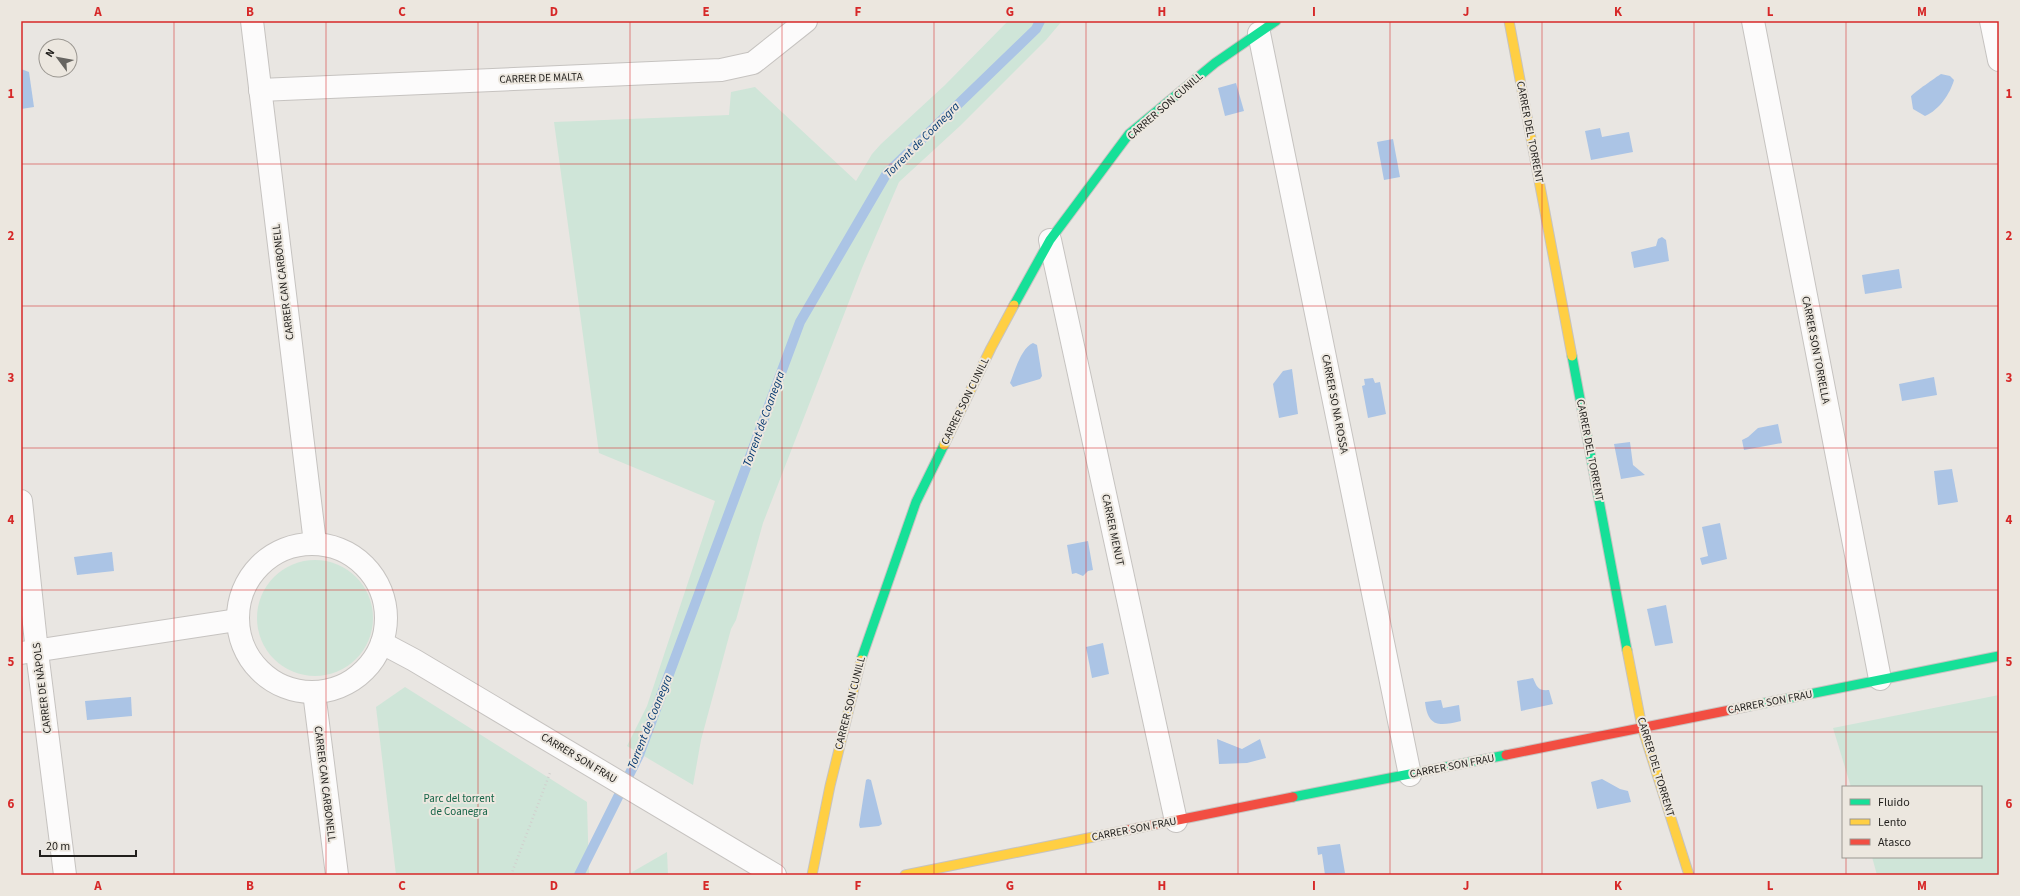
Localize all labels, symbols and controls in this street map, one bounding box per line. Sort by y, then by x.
text: A [93,3,102,21]
text: B [246,3,254,21]
text: C [398,3,406,21]
text: D [550,3,558,21]
text: E [702,3,710,21]
text: F [855,3,862,21]
text: G [1006,3,1014,21]
text: H [1158,3,1166,21]
text: I [1312,3,1316,21]
text: J [1463,3,1469,21]
text: K [1614,3,1623,21]
text: L [1767,3,1774,21]
text: M [1917,3,1927,21]
north arrow [38,38,78,78]
text: N [42,46,58,60]
street label: CARRER DE MALTA [499,69,583,87]
street label: CARRER SON CUNILL [1124,69,1206,143]
street label: CARRER DEL TORRENT [1513,80,1547,184]
text: 1 [8,85,15,103]
text: 1 [2006,85,2013,103]
water label: Torrent de Coanegra [880,98,964,182]
street label: CARRER CAN CARBONELL [268,223,298,341]
text: 2 [8,227,15,245]
text: 2 [2006,227,2013,245]
street label: CARRER SON TORRELLA [1798,295,1834,405]
street label: CARRER SO NA ROSSA [1318,353,1352,455]
street label: CARRER SON CUNILL [937,354,993,447]
water label: Torrent de Coanegra [739,368,789,469]
text: 3 [8,369,15,387]
text: 3 [2006,369,2013,387]
street label: CARRER DEL TORRENT [1573,398,1607,502]
street label: CARRER MENUT [1098,493,1128,567]
text: 4 [8,511,15,529]
text: 4 [2006,511,2013,529]
street label: CARRER DE NÀPOLS [29,642,55,734]
text: 5 [8,653,15,671]
text: 5 [2006,653,2013,671]
street label: CARRER SON CUNILL [831,654,869,751]
water label: Torrent de Coanegra [623,672,677,772]
street label: CARRER SON FRAU [1726,686,1814,718]
street label: CARRER DEL TORRENT [1634,715,1678,819]
street label: CARRER CAN CARBONELL [310,725,340,843]
street label: CARRER SON FRAU [538,729,620,787]
street label: CARRER SON FRAU [1408,750,1496,782]
legend [1842,786,1982,858]
park label: Parc del torrent de Coanegra [423,791,495,819]
text: Fluido [1878,794,1910,811]
text: 6 [8,795,15,813]
text: 6 [2006,795,2013,813]
street label: CARRER SON FRAU [1090,813,1178,845]
text: Lento [1878,814,1907,831]
scale bar [40,832,136,858]
text: Atasco [1878,834,1911,851]
text: 20 m [46,838,70,855]
text: A [93,877,102,895]
text: B [246,877,254,895]
text: C [398,877,406,895]
text: D [550,877,558,895]
text: E [702,877,710,895]
text: F [855,877,862,895]
text: G [1006,877,1014,895]
text: H [1158,877,1166,895]
text: I [1312,877,1316,895]
text: J [1463,877,1469,895]
text: K [1614,877,1623,895]
text: L [1767,877,1774,895]
text: M [1917,877,1927,895]

